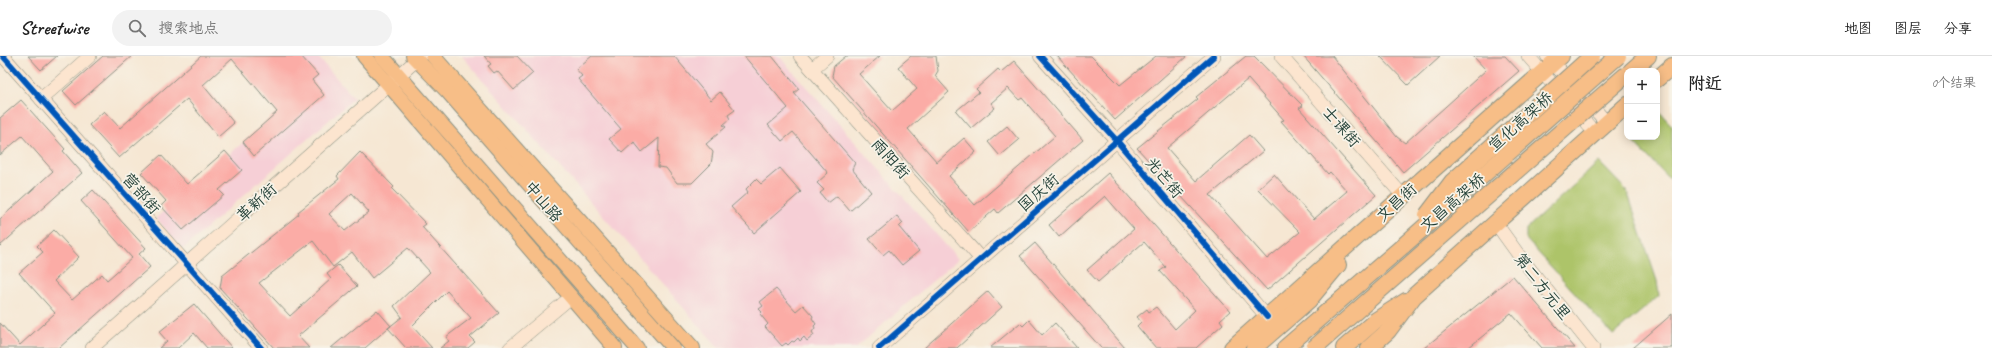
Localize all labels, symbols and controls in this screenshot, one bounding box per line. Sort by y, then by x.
search box [112,10,392,46]
text: Streetwise [20,16,88,40]
icon: search [126,17,148,39]
text: 搜索地点 [158,19,218,38]
text: 地图 [1844,20,1872,37]
text: 图层 [1894,20,1922,37]
text: 分享 [1944,20,1972,37]
map controls [1624,68,1660,140]
button: + [1624,68,1660,104]
text: 附近 [1688,73,1722,94]
text: 0个结果 [1931,75,1976,91]
street label: 宣化高架桥 [1484,88,1557,156]
street label: 士课街 [1318,102,1365,151]
button: − [1624,104,1660,140]
street label: 雨阳街 [867,134,914,183]
street label: 光芒街 [1141,153,1187,202]
street label: 营部街 [118,169,165,218]
street label: 国庆街 [1014,169,1063,216]
street label: 文昌高架桥 [1416,169,1489,237]
street label: 中山路 [520,177,567,226]
street label: 革新街 [232,179,281,226]
street label: 文昌街 [1372,179,1421,226]
street label: 第二方元里 [1510,249,1575,324]

